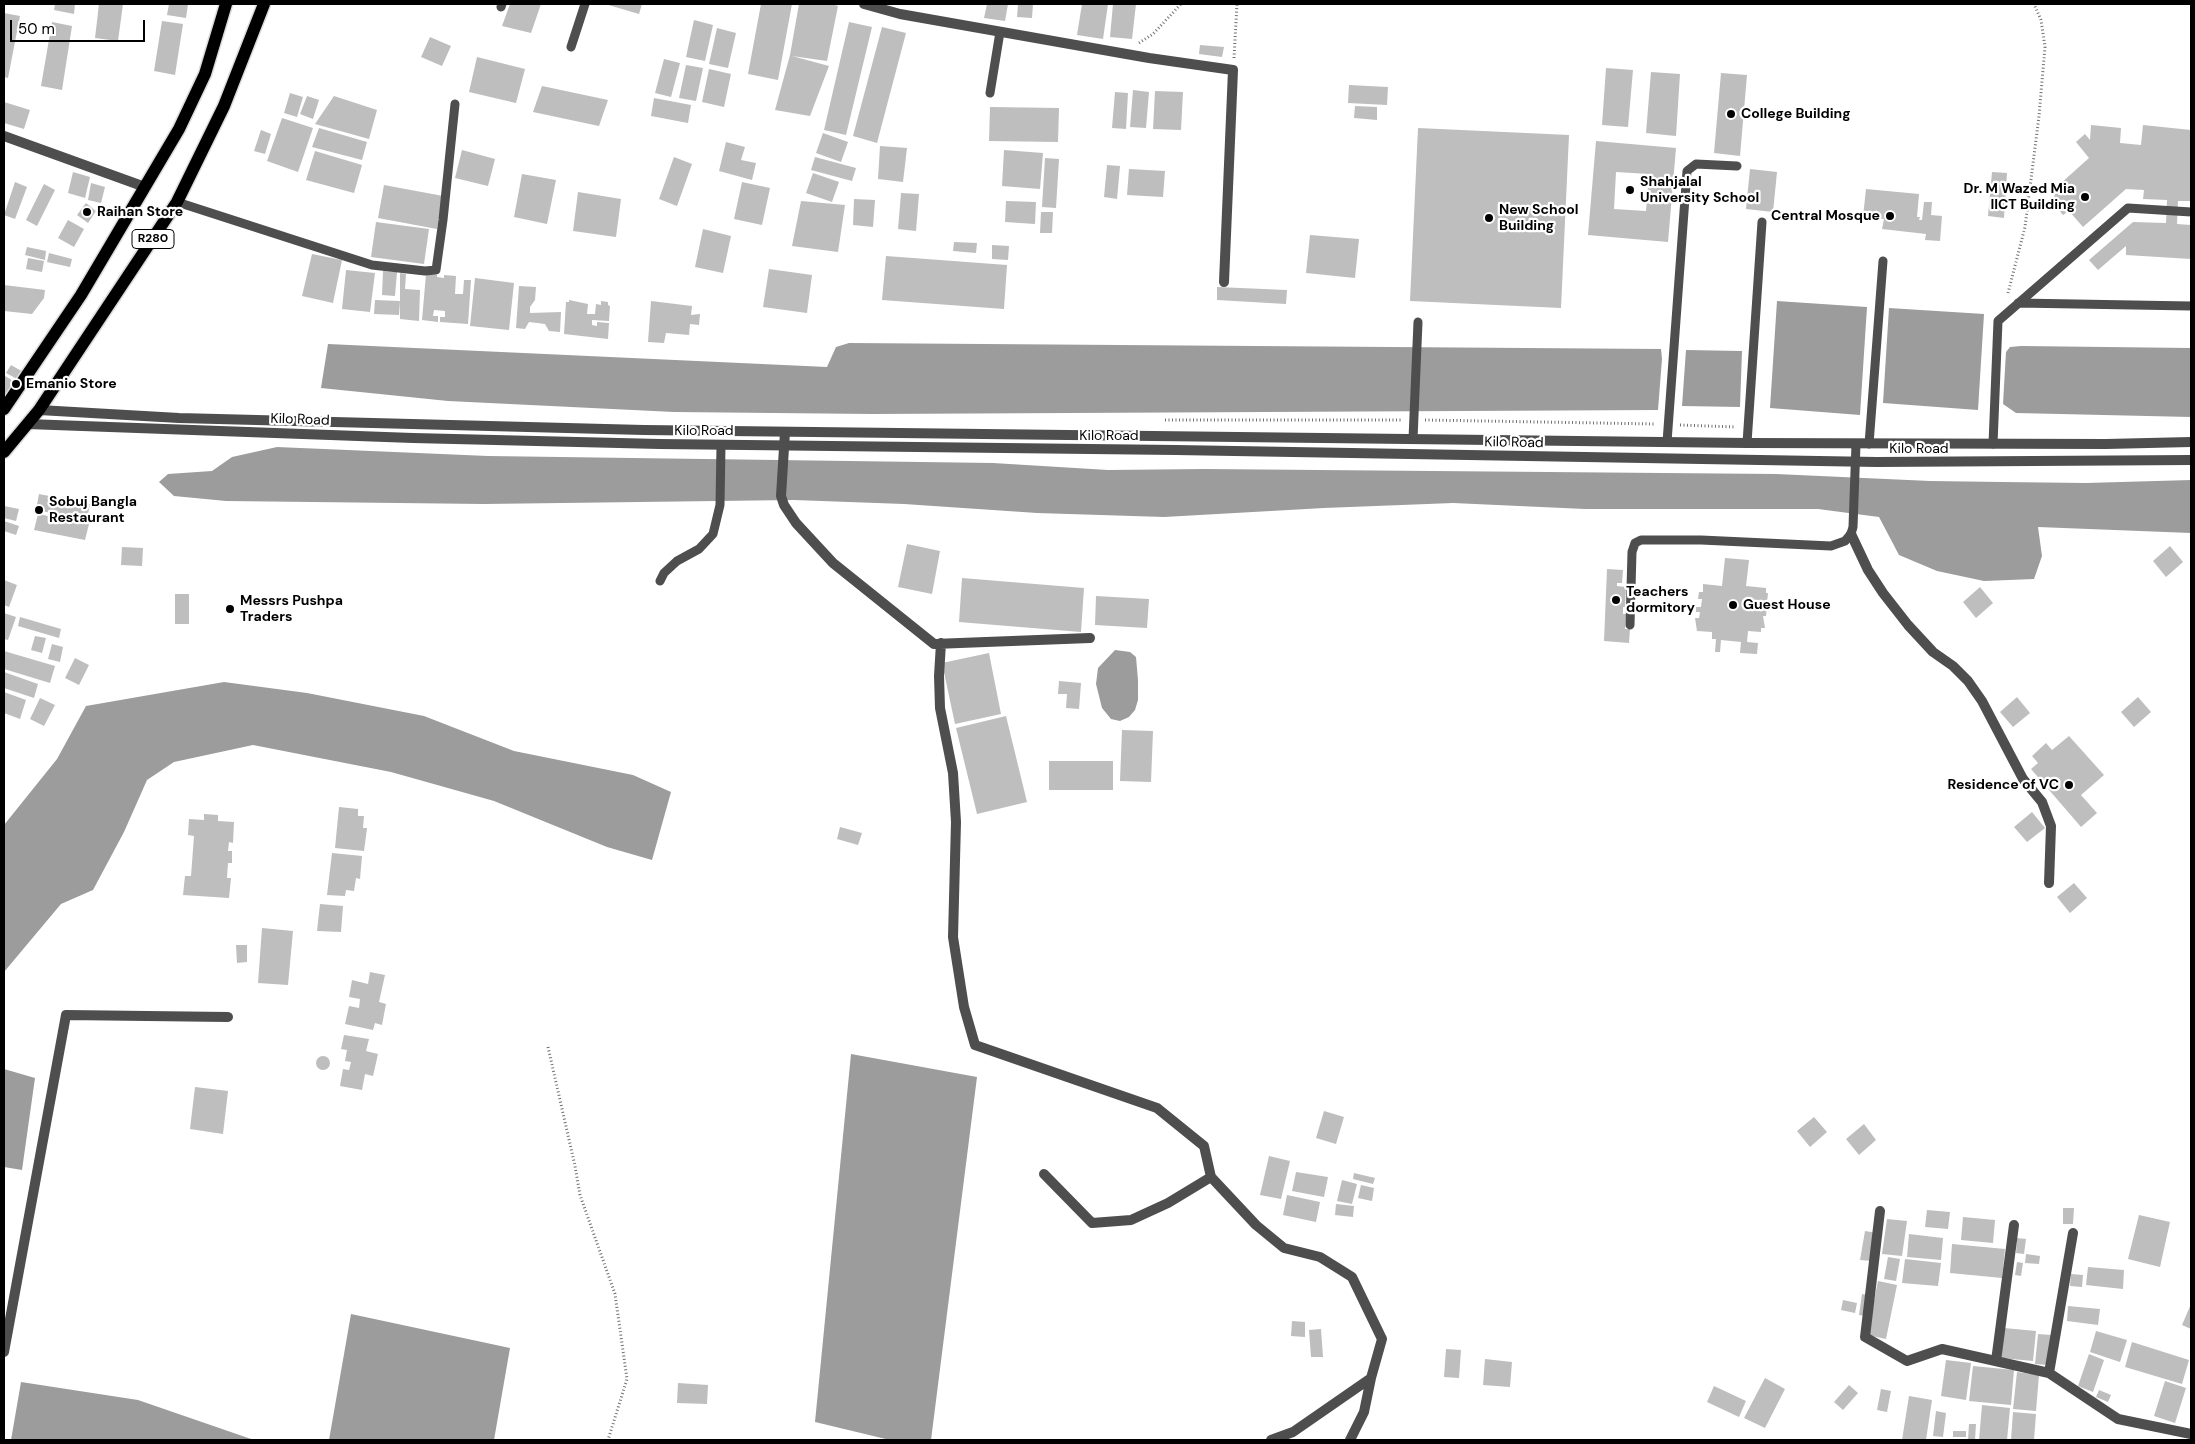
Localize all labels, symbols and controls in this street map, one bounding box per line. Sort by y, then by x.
scale bar [12,10,148,42]
text: 50 m [18,19,55,39]
place label: College Building [1741,106,1850,122]
marker: College Building [1725,108,1737,120]
place label: Shahjalal University School [1640,174,1759,206]
place label: Dr. M Wazed Mia IICT Building [1964,181,2075,213]
marker: Shahjalal University School [1624,184,1636,196]
marker: Dr. M Wazed Mia IICT Building [2079,191,2091,203]
place label: New School Building [1499,202,1579,234]
place label: Raihan Store [97,204,183,220]
marker: Raihan Store [81,206,93,218]
place label: Central Mosque [1771,208,1880,224]
marker: Central Mosque [1884,210,1896,222]
marker: New School Building [1483,212,1495,224]
road number: R280 [132,230,174,248]
place label: Emanio Store [26,376,117,392]
marker: Emanio Store [10,378,22,390]
street label: Kilo Road [270,411,330,429]
street label: Kilo Road [674,423,734,439]
street label: Kilo Road [1079,428,1139,444]
street label: Kilo Road [1484,434,1544,452]
street label: Kilo Road [1889,441,1949,457]
place label: Sobuj Bangla Restaurant [49,494,137,526]
marker: Sobuj Bangla Restaurant [33,504,45,516]
place label: Teachers dormitory [1626,584,1695,616]
place label: Messrs Pushpa Traders [240,593,343,626]
marker: Teachers dormitory [1610,594,1622,606]
place label: Guest House [1743,597,1831,613]
marker: Guest House [1727,599,1739,611]
marker: Messrs Pushpa Traders [224,603,236,615]
place label: Residence of VC [1948,777,2059,793]
marker: Residence of VC [2063,779,2075,791]

